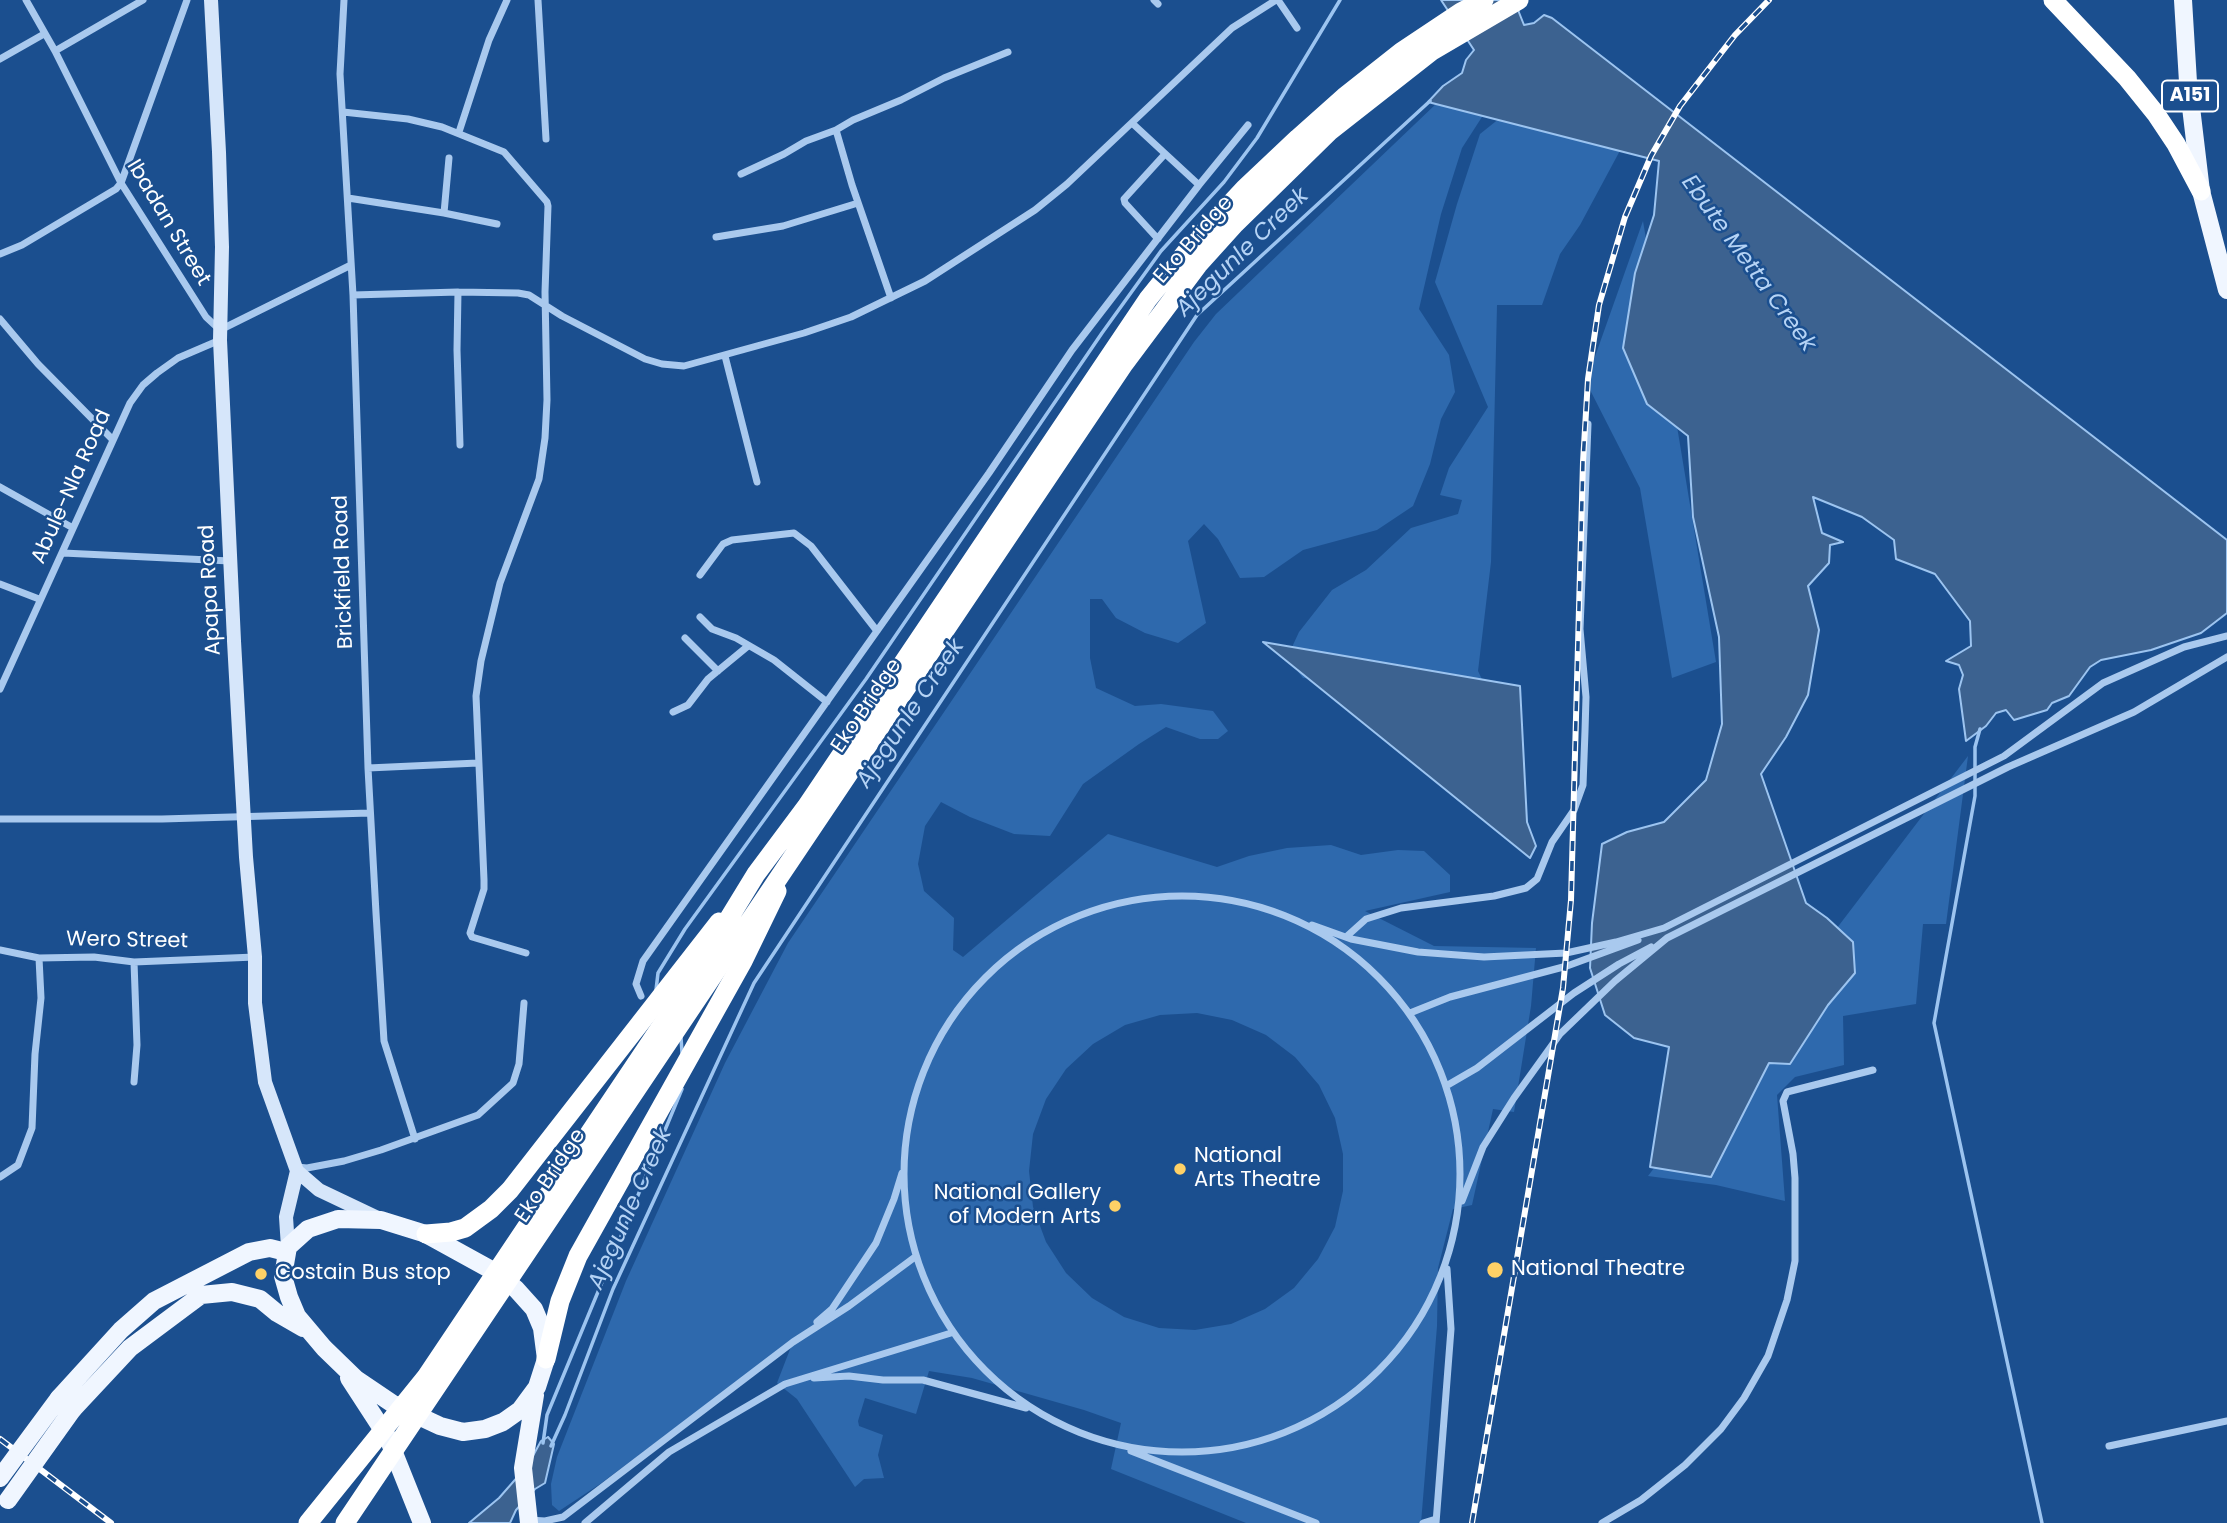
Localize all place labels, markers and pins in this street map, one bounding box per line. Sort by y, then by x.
place label: National Arts Theatre [1194,1144,1321,1194]
marker: National Arts Theatre [1172,1161,1188,1177]
place label: National Gallery of Modern Arts [934,1181,1101,1231]
marker: National Gallery of Modern Arts [1107,1198,1123,1214]
place label: National Theatre [1511,1257,1685,1283]
marker: National Theatre [1485,1260,1505,1280]
place label: Costain Bus stop [275,1261,451,1287]
marker: Costain Bus stop [253,1266,269,1282]

